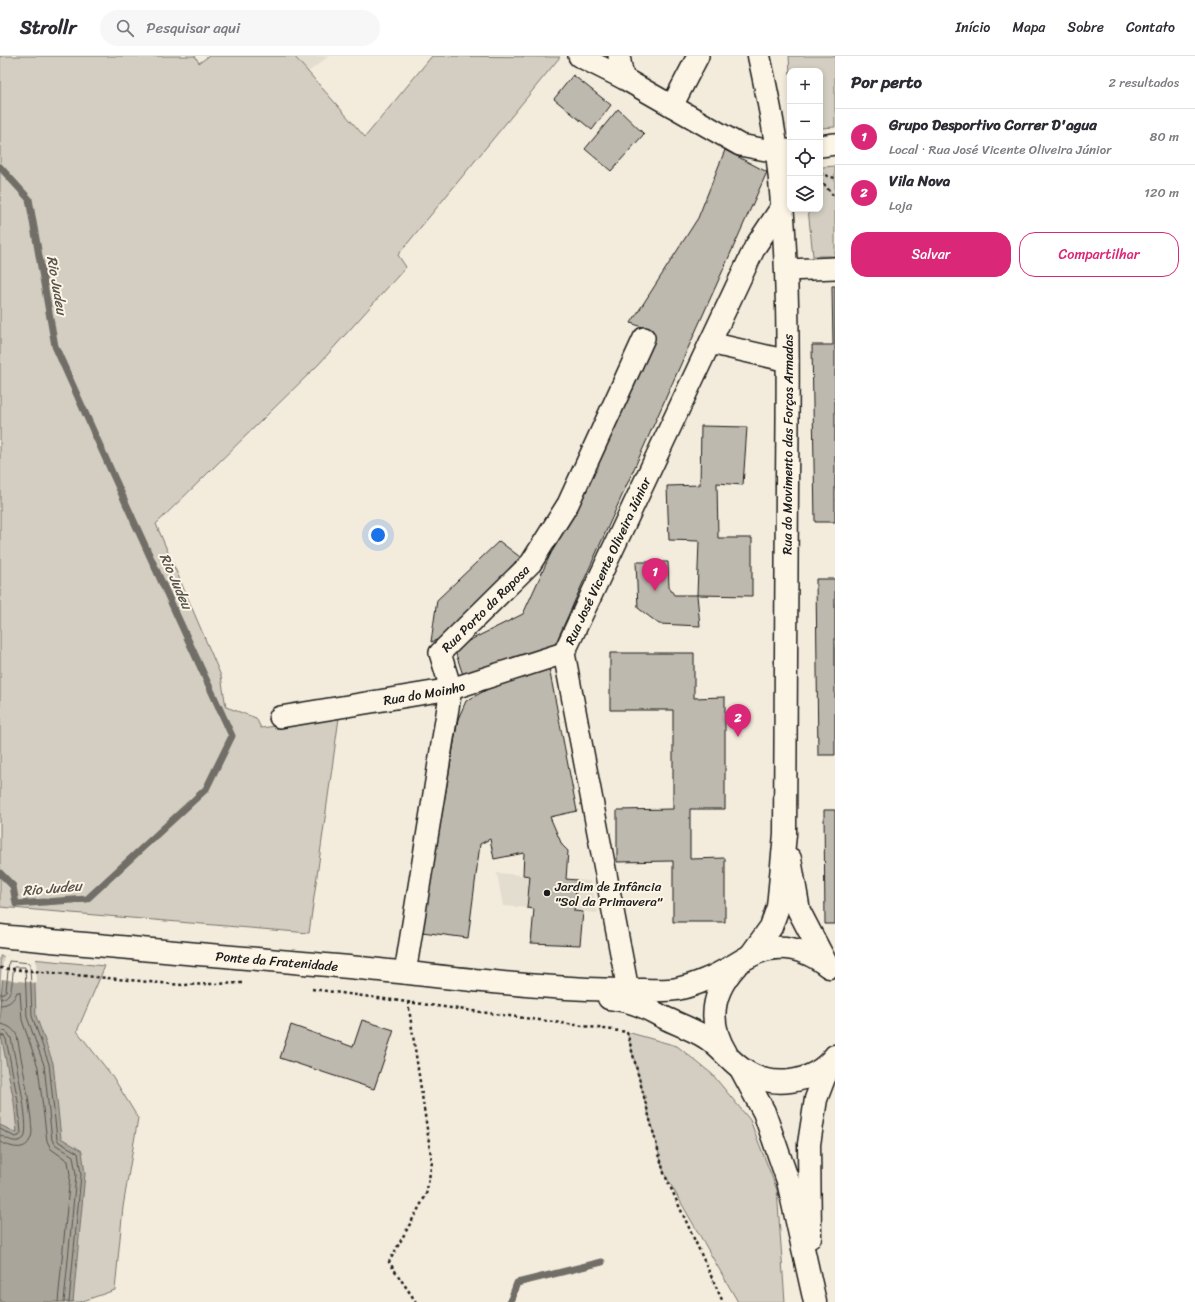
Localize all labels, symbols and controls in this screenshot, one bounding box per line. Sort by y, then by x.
search box [100,10,380,46]
text: Strollr [20,11,76,44]
text: Pesquisar aqui [146,15,240,41]
text: Início [956,15,990,40]
text: Mapa [1012,15,1045,40]
text: Sobre [1067,15,1104,40]
text: Contato [1126,15,1175,40]
icon: search [114,17,136,39]
text: Por perto [851,67,922,97]
map controls [787,68,823,212]
button: + [787,68,823,104]
text: 2 resultados [1108,71,1179,94]
button: − [787,104,823,140]
text: Grupo Desportivo Correr D'agua [889,112,1097,138]
text: 1 [861,125,867,148]
text: 80 m [1150,125,1179,148]
text: Local · Rua José Vicente Oliveira Júnior [889,138,1111,161]
button: locate [787,140,823,176]
text: Vila Nova [889,168,950,194]
button: layers [787,176,823,212]
text: 2 [860,181,868,204]
text: 120 m [1144,181,1179,204]
text: Loja [889,194,912,217]
button: Salvar [851,232,1011,277]
button: Compartilhar [1019,232,1179,277]
water label: Rio Judeu [39,254,74,319]
street label: Rua do Movimento das Forças Armadas [775,333,800,555]
street label: Rua José Vicente Oliveira Júnior [558,473,658,649]
your location [368,525,388,545]
water label: Rio Judeu [152,549,200,616]
pin: 1 [642,558,668,591]
street label: Rua Porto da Raposa [436,559,536,658]
street label: Rua do Moinho [382,674,469,712]
pin: 2 [725,704,751,737]
water label: Rio Judeu [21,873,85,904]
place label: Jardim de Infância "Sol da Primavera" [554,875,664,913]
marker: Jardim de Infância "Sol da Primavera" [542,888,552,898]
street label: Ponte da Fratenidade [215,944,340,978]

